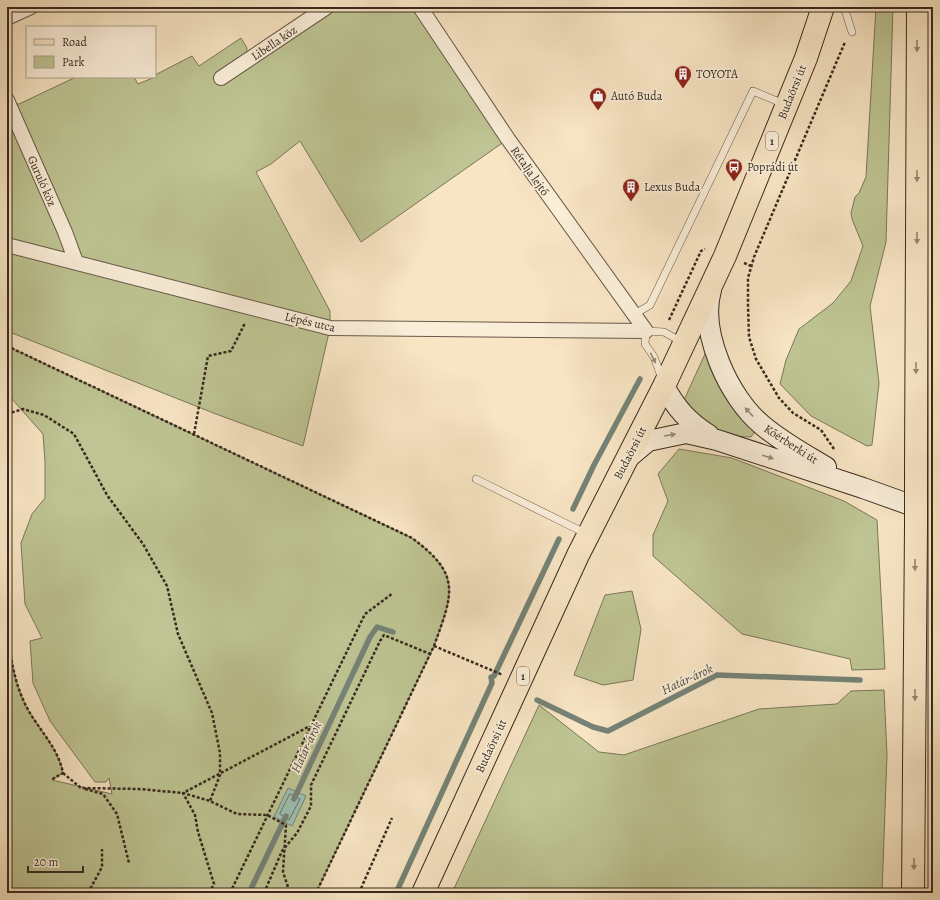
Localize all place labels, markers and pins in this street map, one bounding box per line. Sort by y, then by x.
building icon: TOYOTA [673,64,693,89]
place label: TOYOTA [696,66,739,82]
shop icon: Autó Buda [588,86,608,111]
place label: Autó Buda [610,88,663,104]
bus stop icon: Poprádi út [724,157,744,182]
place label: Poprádi út [747,159,798,175]
building icon: Lexus Buda [621,177,641,202]
place label: Lexus Buda [644,179,701,195]

